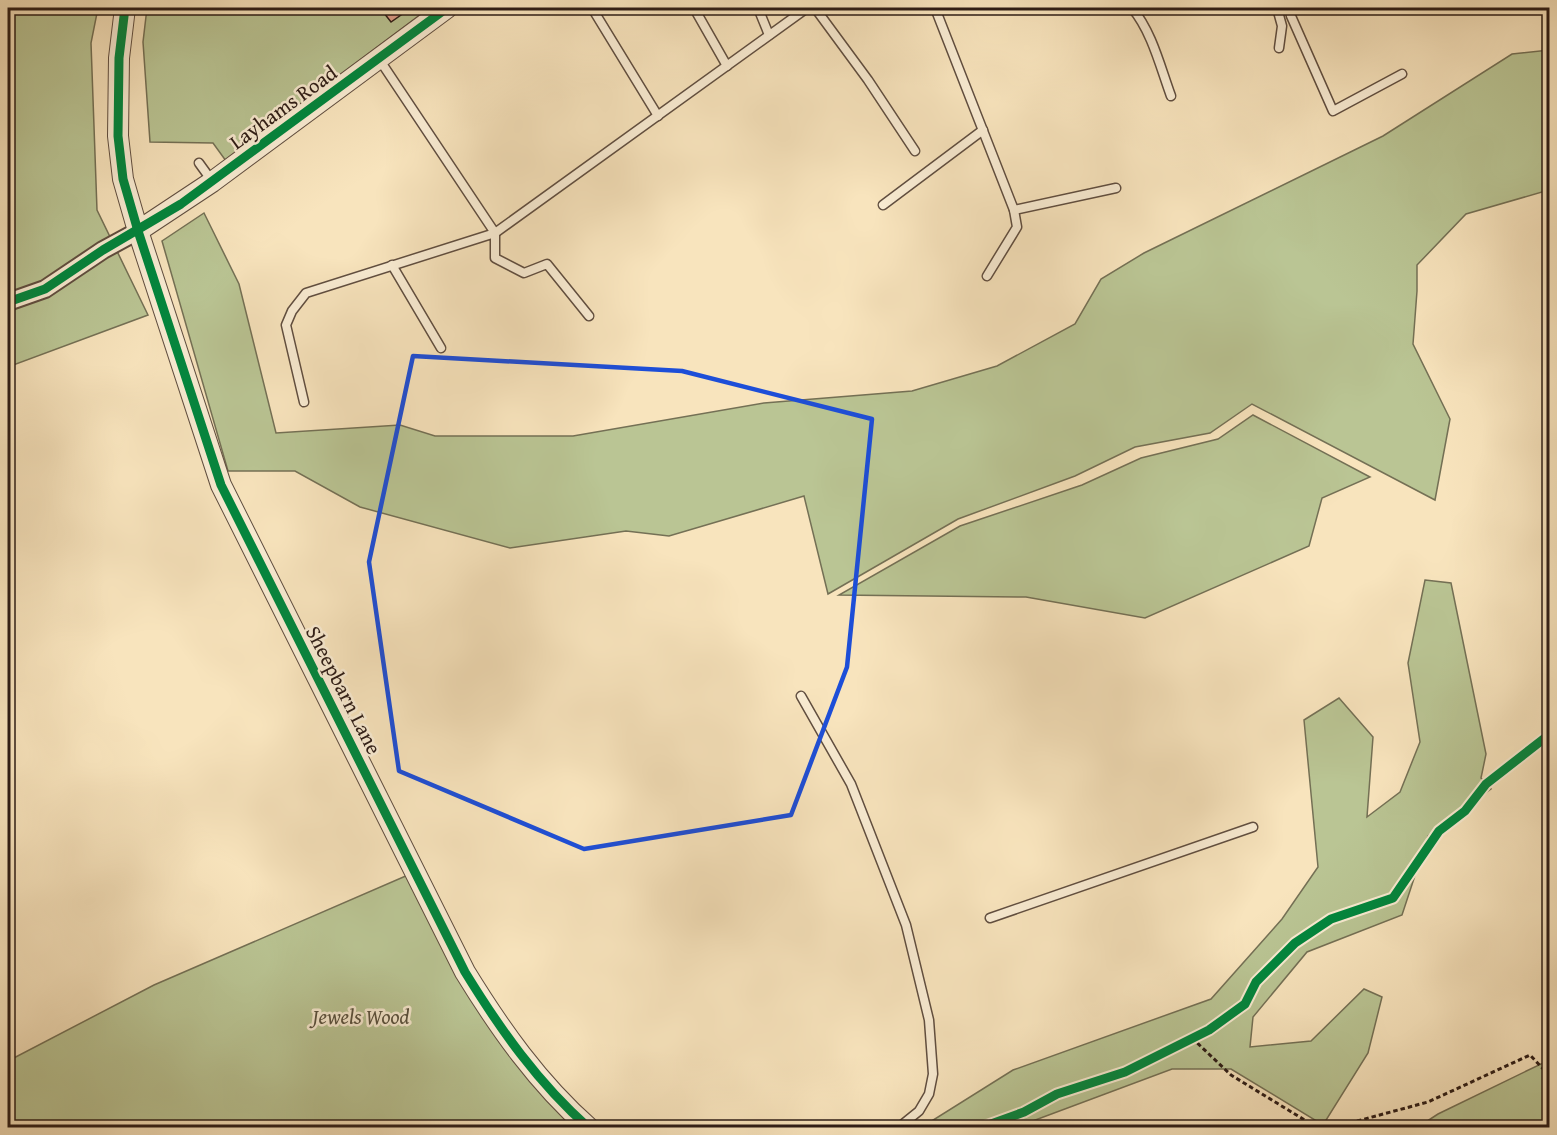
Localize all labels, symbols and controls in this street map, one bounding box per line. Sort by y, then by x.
street label: Layhams Road [223,57,344,157]
street label: Sheepbarn Lane [298,620,390,760]
park label: Jewels Wood [309,1001,410,1032]

